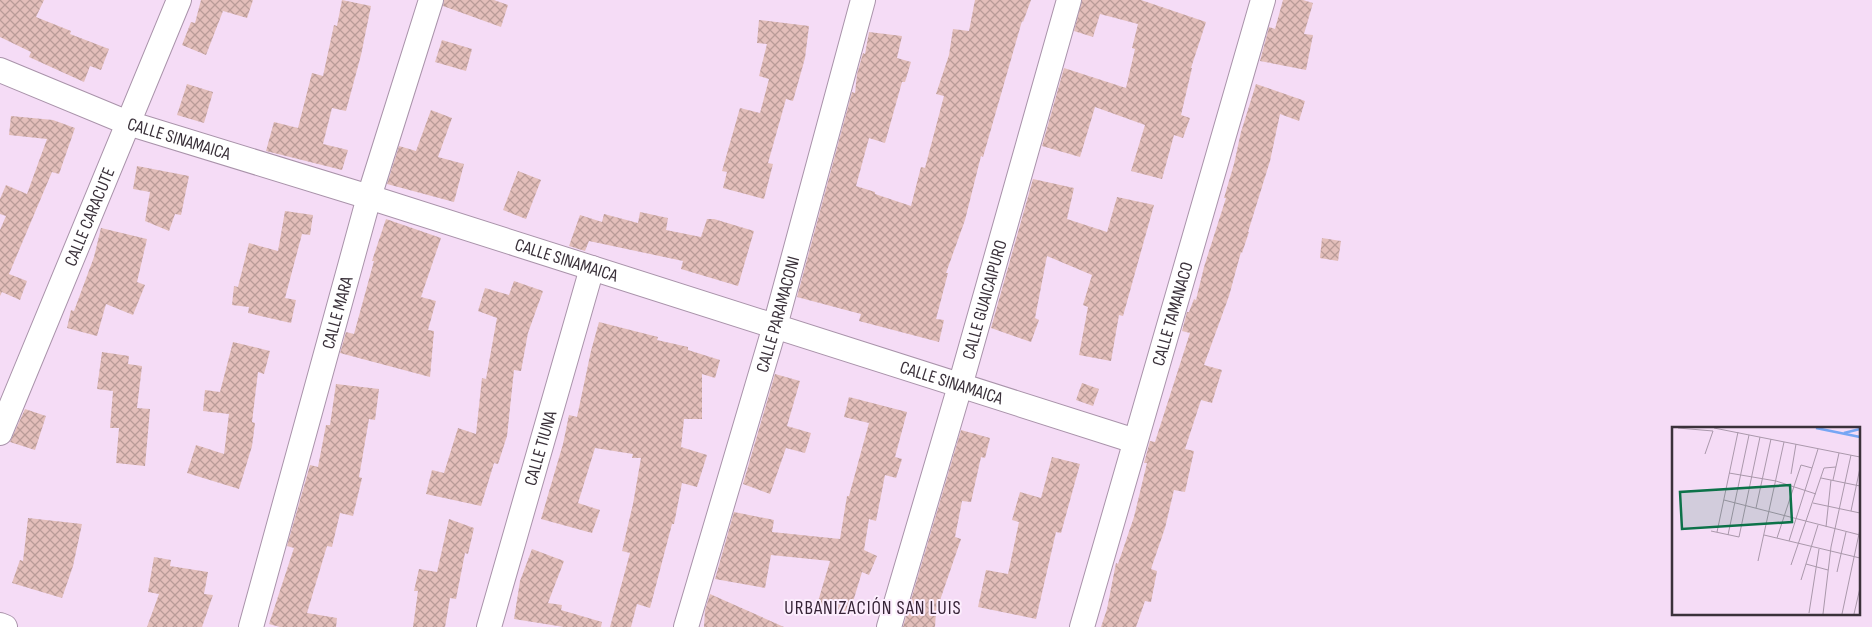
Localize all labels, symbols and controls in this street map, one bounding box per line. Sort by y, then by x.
street label: CALLE SINAMAICA [125,113,233,165]
street label: CALLE CARACUTE [60,165,120,269]
street label: CALLE SINAMAICA [512,234,621,287]
street label: CALLE GUAICAIPURO [958,238,1012,362]
street label: CALLE PARAMACONI [752,254,804,375]
street label: CALLE TAMANACO [1148,260,1198,368]
street label: CALLE MARA [318,274,358,351]
street label: CALLE SINAMAICA [897,357,1006,409]
street label: CALLE TIUNA [520,408,562,488]
inset map [1672,427,1860,614]
district label: URBANIZACIÓN SAN LUIS [784,597,962,620]

